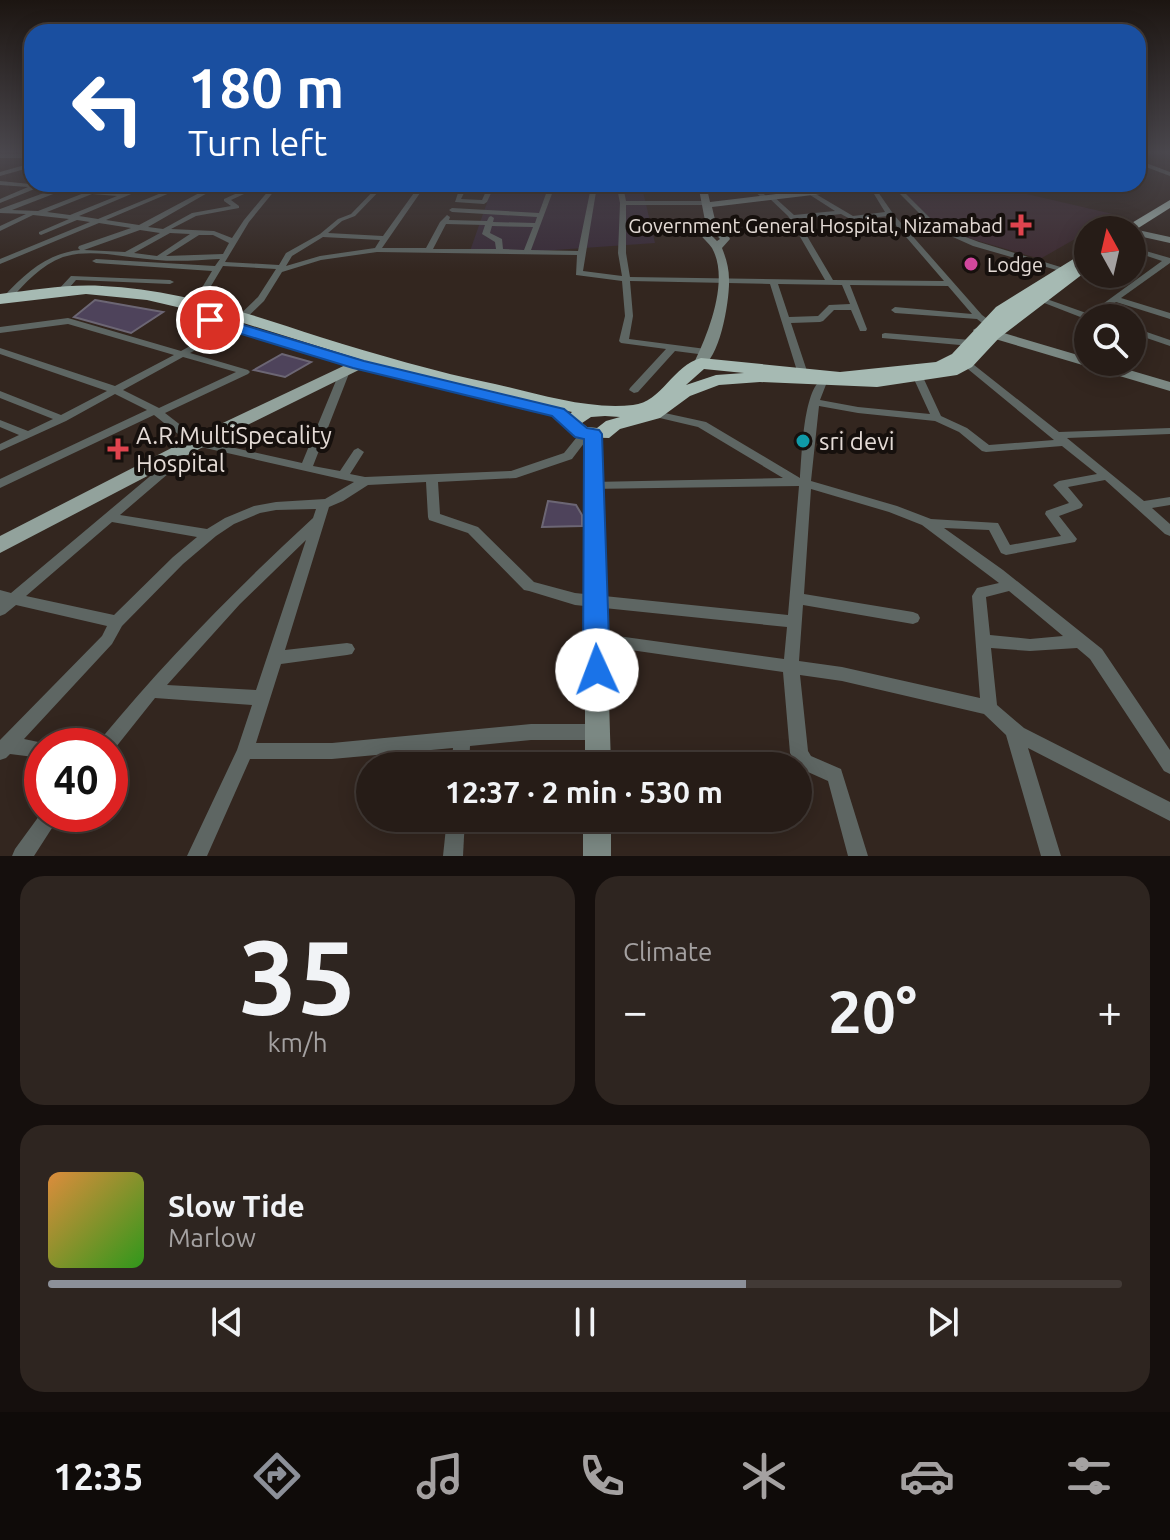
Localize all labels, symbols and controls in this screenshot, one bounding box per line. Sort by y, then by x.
icon: left [56,56,160,160]
text: 180 m [188,56,344,119]
text: Turn left [188,122,327,163]
place label: Government General Hospital, Nizamabad [628,214,1003,237]
marker: Government General Hospital, Nizamabad [1010,214,1032,236]
north arrow [1074,216,1146,288]
map controls [1074,216,1146,376]
place label: Lodge [987,253,1043,276]
marker: Lodge [962,255,980,273]
pin [176,286,244,354]
icon: arrive [188,298,232,342]
button: search [1074,304,1146,376]
place label: A.R.MultiSpecality Hospital [136,422,332,477]
place label: sri devi [819,428,895,455]
marker: sri devi [794,432,812,450]
marker: A.R.MultiSpecality Hospital [107,438,129,460]
position arrow [555,628,639,712]
speed limit sign: 40 [24,728,128,832]
text: 12:37 · 2 min · 530 m [445,775,723,809]
text: 35 [239,917,356,1034]
text: Climate [623,937,712,966]
text: 20° [828,977,917,1044]
text: − [623,986,648,1035]
text: + [1097,986,1122,1035]
text: km/h [267,1028,328,1057]
text: Slow Tide [168,1189,305,1223]
text: Marlow [168,1223,256,1252]
icon: previous [205,1300,249,1344]
icon: pause [563,1300,607,1344]
icon: next [921,1300,965,1344]
icon: directions [249,1448,305,1504]
icon: music [412,1448,468,1504]
icon: phone [574,1448,630,1504]
icon: climate [736,1448,792,1504]
icon: car [899,1448,955,1504]
icon: filters [1061,1448,1117,1504]
text: 12:35 [53,1456,143,1497]

